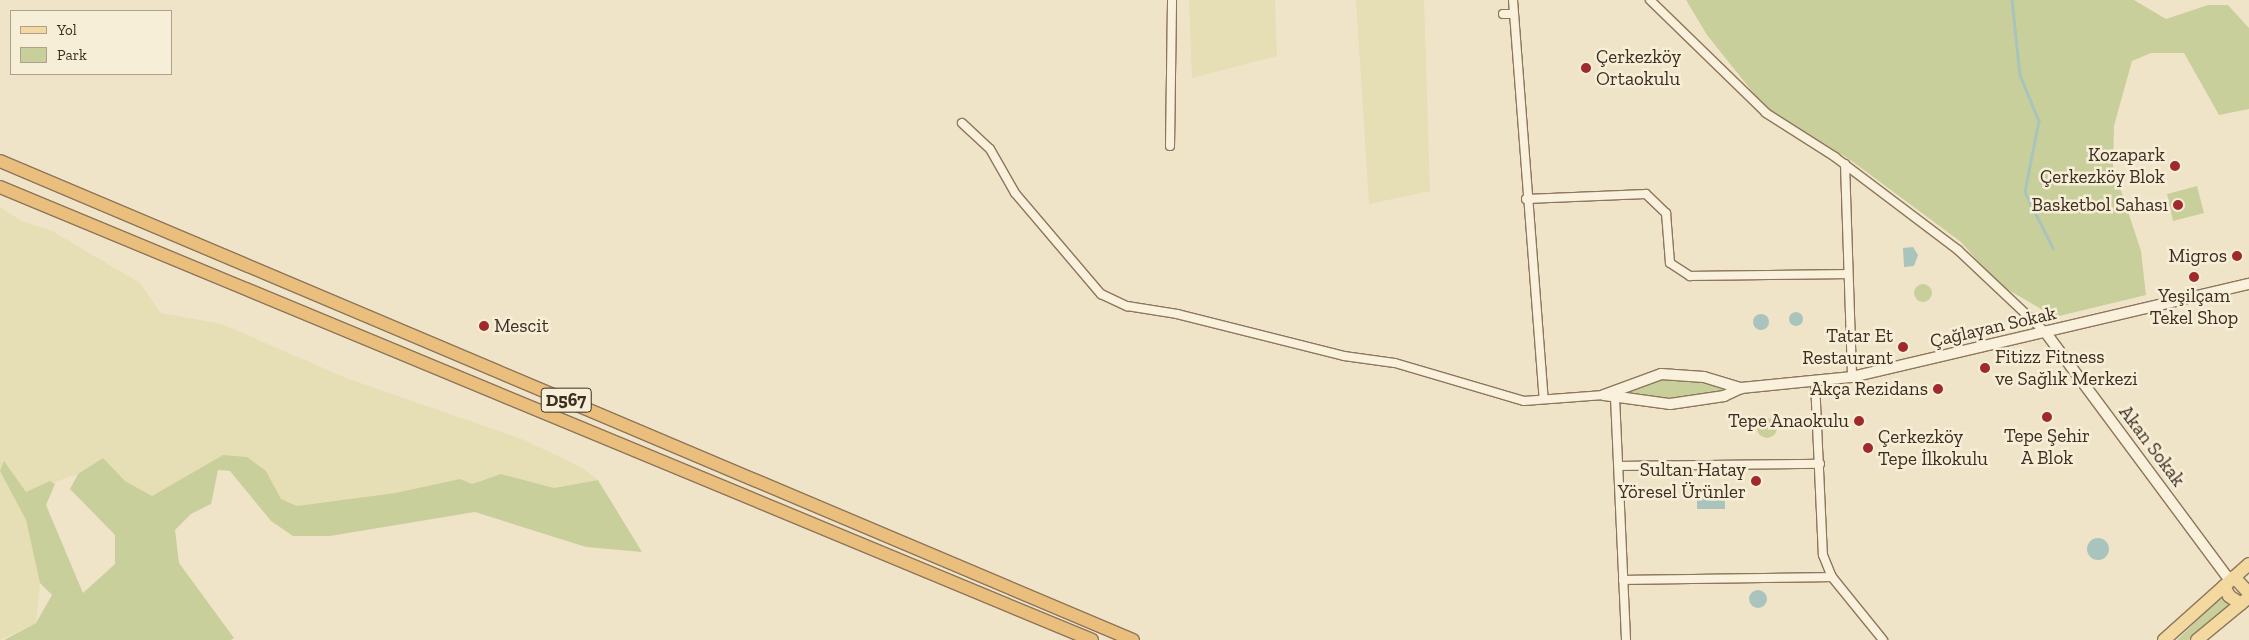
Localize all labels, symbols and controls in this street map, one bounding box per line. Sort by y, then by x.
legend [10,10,172,75]
text: Yol [57,21,77,39]
text: Park [57,46,87,64]
place label: Çerkezköy Ortaokulu [1596,46,1681,90]
marker: Çerkezköy Ortaokulu [1580,62,1592,74]
place label: Kozapark Çerkezköy Blok [2040,144,2165,188]
marker: Kozapark Çerkezköy Blok [2169,160,2181,172]
place label: Basketbol Sahası [2031,194,2168,216]
marker: Basketbol Sahası [2172,199,2184,211]
place label: Migros [2168,245,2227,267]
marker: Migros [2231,250,2243,262]
marker: Yeşilçam Tekel Shop [2188,271,2200,283]
place label: Yeşilçam Tekel Shop [2150,285,2238,329]
street label: Çağlayan Sokak [1928,301,2058,353]
place label: Mescit [494,315,549,337]
marker: Mescit [478,320,490,332]
place label: Tatar Et Restaurant [1802,325,1893,369]
marker: Tatar Et Restaurant [1897,341,1909,353]
place label: Fitizz Fitness ve Sağlık Merkezi [1995,346,2138,390]
marker: Fitizz Fitness ve Sağlık Merkezi [1979,362,1991,374]
place label: Akça Rezidans [1810,378,1928,400]
marker: Akça Rezidans [1932,383,1944,395]
road number: D567 [540,384,592,416]
street label: Akan Sokak [2114,401,2190,491]
place label: Tepe Anaokulu [1727,410,1849,432]
marker: Tepe Şehir A Blok [2041,411,2053,423]
marker: Tepe Anaokulu [1853,415,1865,427]
place label: Tepe Şehir A Blok [2004,425,2090,469]
place label: Çerkezköy Tepe İlkokulu [1878,426,1988,470]
marker: Çerkezköy Tepe İlkokulu [1862,442,1874,454]
place label: Sultan Hatay Yöresel Ürünler [1618,459,1746,503]
marker: Sultan Hatay Yöresel Ürünler [1750,475,1762,487]

